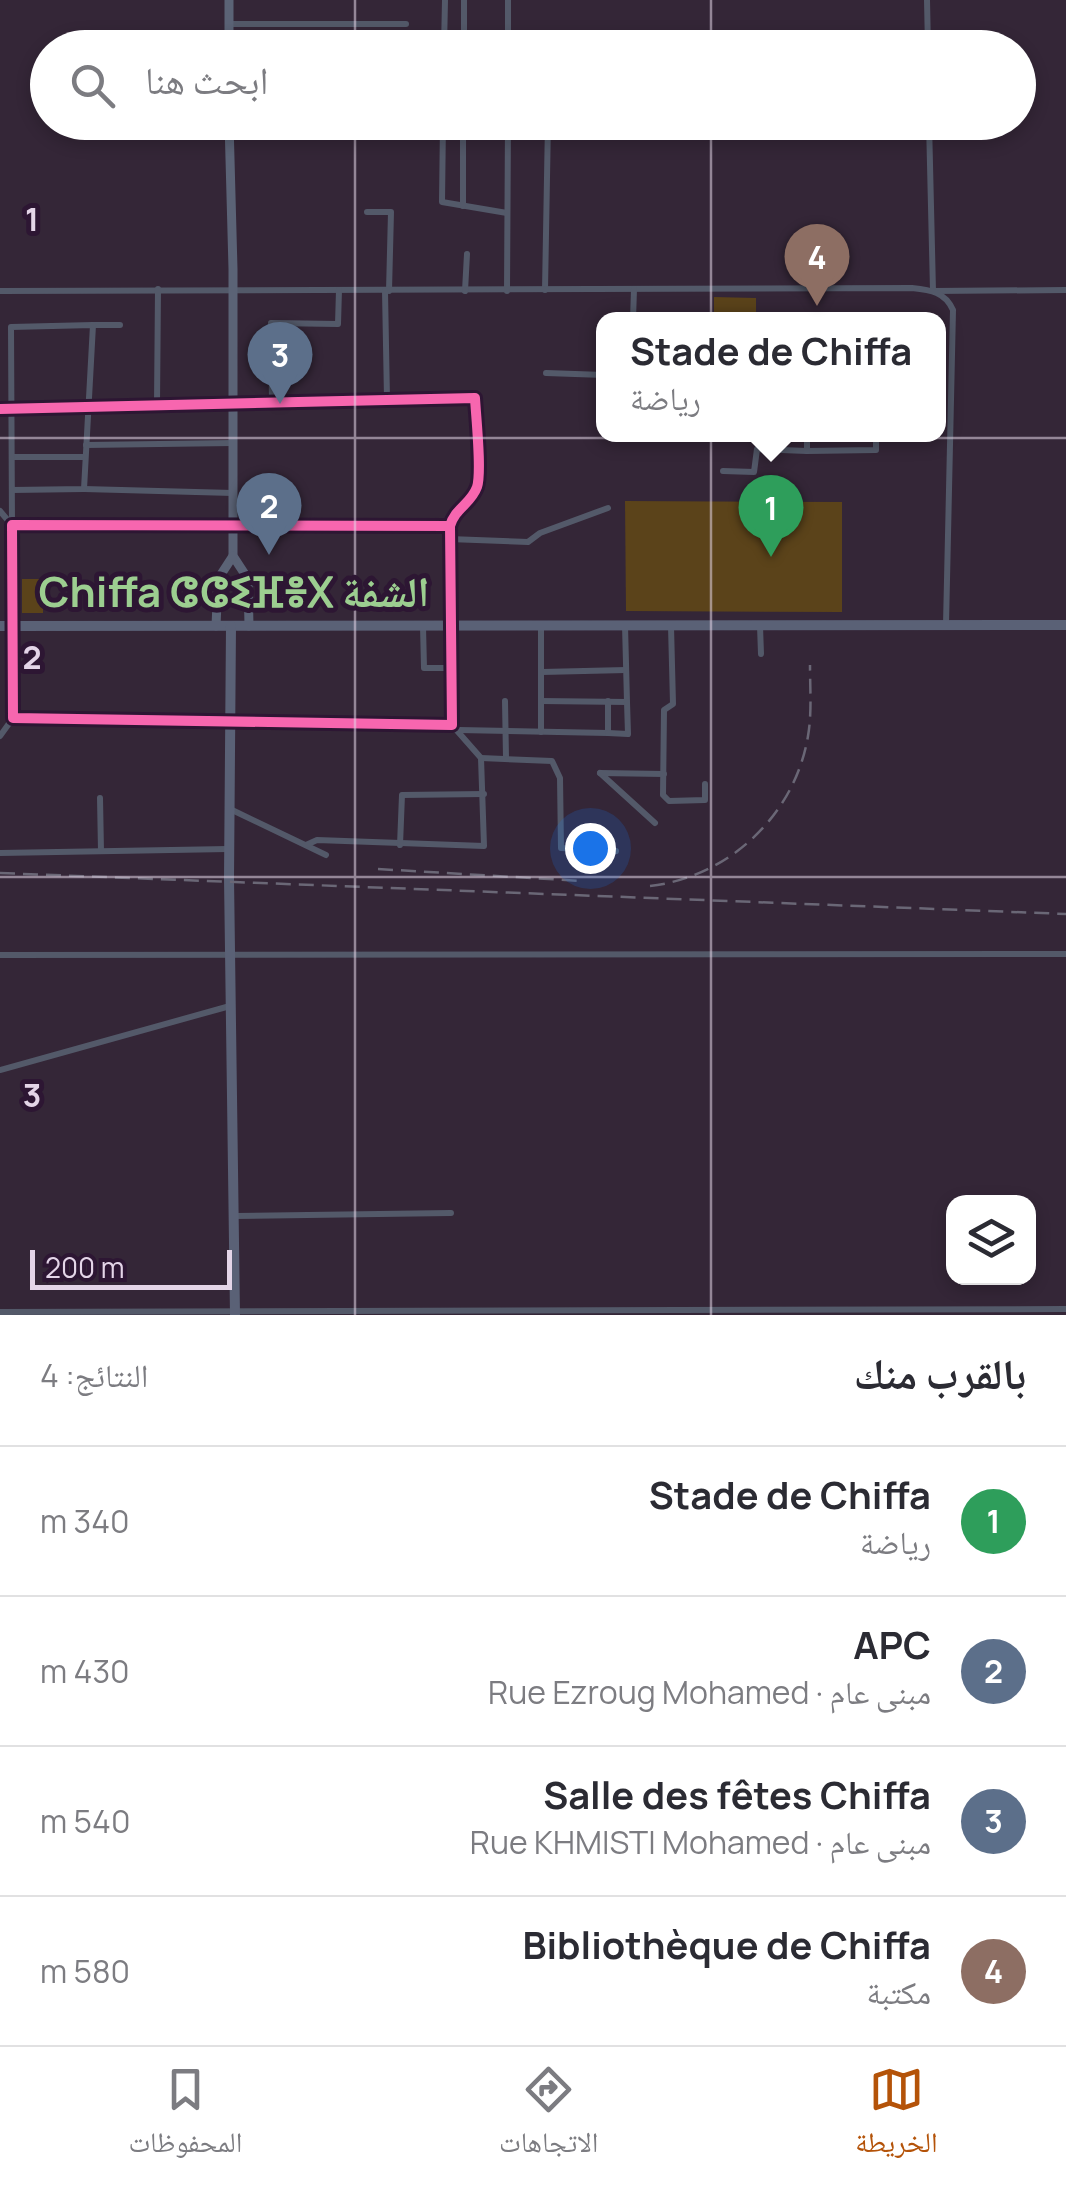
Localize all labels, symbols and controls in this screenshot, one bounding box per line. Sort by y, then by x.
search box [30,30,1036,140]
text: ابحث هنا [145,53,268,105]
icon: search [65,58,120,113]
text: 1 [25,197,39,241]
pin: 4 [784,224,850,306]
popup [596,312,946,442]
pin: 3 [248,322,312,404]
text: Stade de Chiffa [630,324,912,376]
text: رياضة [630,376,701,420]
pin: 2 [236,472,302,555]
pin: 1 [738,474,804,557]
district label: Chiffa ⵛⵛⵉⴼⴻⵝ الشفة [39,562,429,620]
text: 2 [22,635,42,679]
your location [565,823,616,874]
text: 3 [23,1073,41,1117]
map controls [946,1195,1036,1285]
button: layers [946,1195,1036,1285]
scale bar [30,1245,232,1290]
text: 200 m [45,1248,124,1286]
text: بالقرب منك [854,1344,1026,1402]
text: النتائج: 4 [40,1353,148,1397]
text: Stade de Chiffa [649,1468,931,1520]
text: 340 m [40,1499,130,1543]
text: 1 [986,1499,1001,1543]
text: رياضة [860,1520,931,1564]
text: APC [853,1618,931,1670]
text: 430 m [40,1649,130,1693]
text: 2 [984,1649,1003,1693]
text: مبنى عام · Rue Ezroug Mohamed [488,1670,931,1714]
text: Salle des fêtes Chiffa [543,1768,931,1820]
text: 540 m [40,1799,130,1843]
text: 3 [984,1799,1003,1843]
text: مبنى عام · Rue KHMISTI Mohamed [470,1820,931,1864]
text: Bibliothèque de Chiffa [522,1918,931,1970]
text: 580 m [40,1949,130,1993]
text: 4 [984,1949,1003,1993]
text: مكتبة [866,1970,931,2014]
tab: المحفوظات [128,2062,242,2170]
tab: الاتجاهات [499,2062,598,2170]
tab: الخريطة [855,2062,938,2170]

